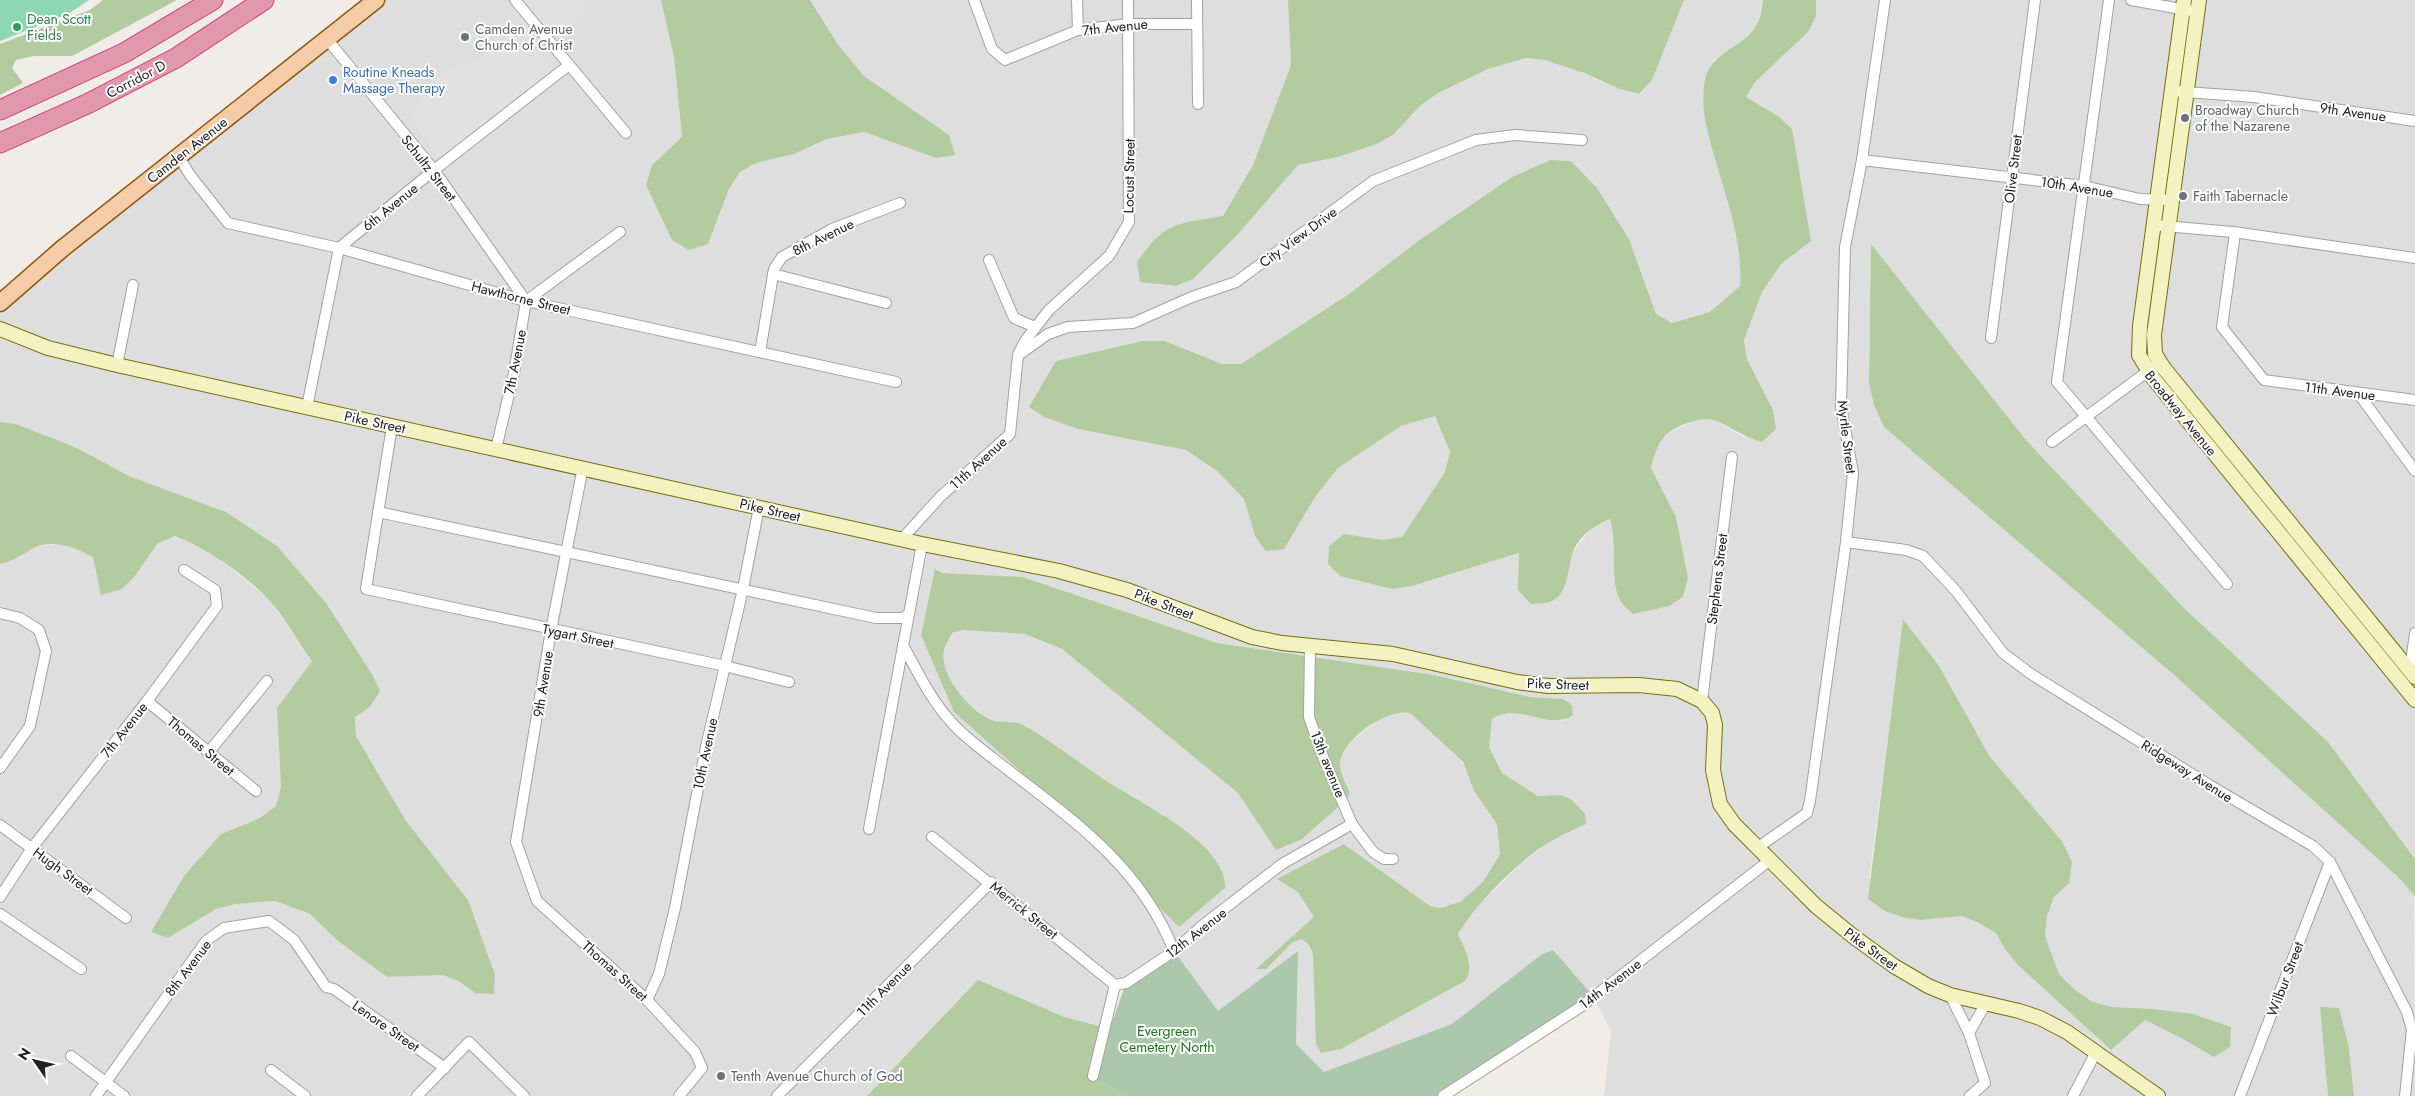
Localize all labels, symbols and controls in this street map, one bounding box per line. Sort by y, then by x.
place label: Dean Scott Fields [27,9,91,45]
street label: 7th Avenue [1081,14,1149,40]
place label: Camden Avenue Church of Christ [475,19,573,55]
marker: Dean Scott Fields [11,21,23,33]
marker: Camden Avenue Church of Christ [459,31,471,43]
street label: Corridor D [103,55,169,103]
place label: Routine Kneads Massage Therapy [343,62,446,98]
marker: Routine Kneads Massage Therapy [327,74,339,86]
street label: 9th Avenue [2319,97,2387,127]
place label: Broadway Church of the Nazarene [2195,100,2299,136]
street label: Camden Avenue [142,112,232,188]
marker: Broadway Church of the Nazarene [2179,112,2191,124]
street label: Schultz Street [397,130,462,206]
street label: Olive Street [1999,133,2027,204]
street label: Locust Street [1118,138,1140,213]
street label: 10th Avenue [2039,171,2115,203]
street label: 6th Avenue [358,178,422,236]
place label: Faith Tabernacle [2193,186,2288,206]
marker: Faith Tabernacle [2177,190,2189,202]
street label: City View Drive [1255,202,1341,272]
street label: 8th Avenue [789,214,857,260]
street label: Hawthorne Street [469,276,573,320]
street label: 7th Avenue [499,328,531,396]
street label: Broadway Avenue [2140,366,2222,460]
street label: 11th Avenue [2303,377,2377,405]
street label: Myrtle Street [1833,399,1861,475]
street label: Pike Street [343,406,408,438]
street label: 11th Avenue [945,432,1011,494]
street label: Pike Street [738,493,803,527]
street label: Stephens Street [1702,532,1733,626]
street label: Pike Street [1131,584,1197,625]
street label: Tygart Street [540,619,616,653]
street label: 9th Avenue [528,650,558,718]
street label: Pike Street [1527,673,1590,695]
street label: 7th Avenue [96,698,152,762]
street label: Thomas Street [163,712,239,781]
street label: 10th Avenue [688,716,722,792]
street label: 13th avenue [1306,728,1350,800]
street label: Ridgeway Avenue [2137,735,2237,807]
street label: Hugh Street [29,842,98,900]
street label: Merrick Street [986,876,1063,944]
street label: 12th Avenue [1161,903,1231,963]
street label: Pike Street [1840,923,1903,976]
street label: 8th Avenue [160,936,216,1000]
street label: Thomas Street [578,936,653,1006]
street label: Wilbur Street [2262,938,2309,1019]
street label: 14th Avenue [1575,954,1645,1014]
street label: 11th Avenue [852,957,916,1021]
street label: Lenore Street [348,995,424,1057]
park label: Evergreen Cemetery North [1119,1021,1215,1057]
north arrow [10,1036,60,1086]
text: N [13,1044,36,1064]
place label: Tenth Avenue Church of God [731,1066,903,1086]
marker: Tenth Avenue Church of God [715,1070,727,1082]

